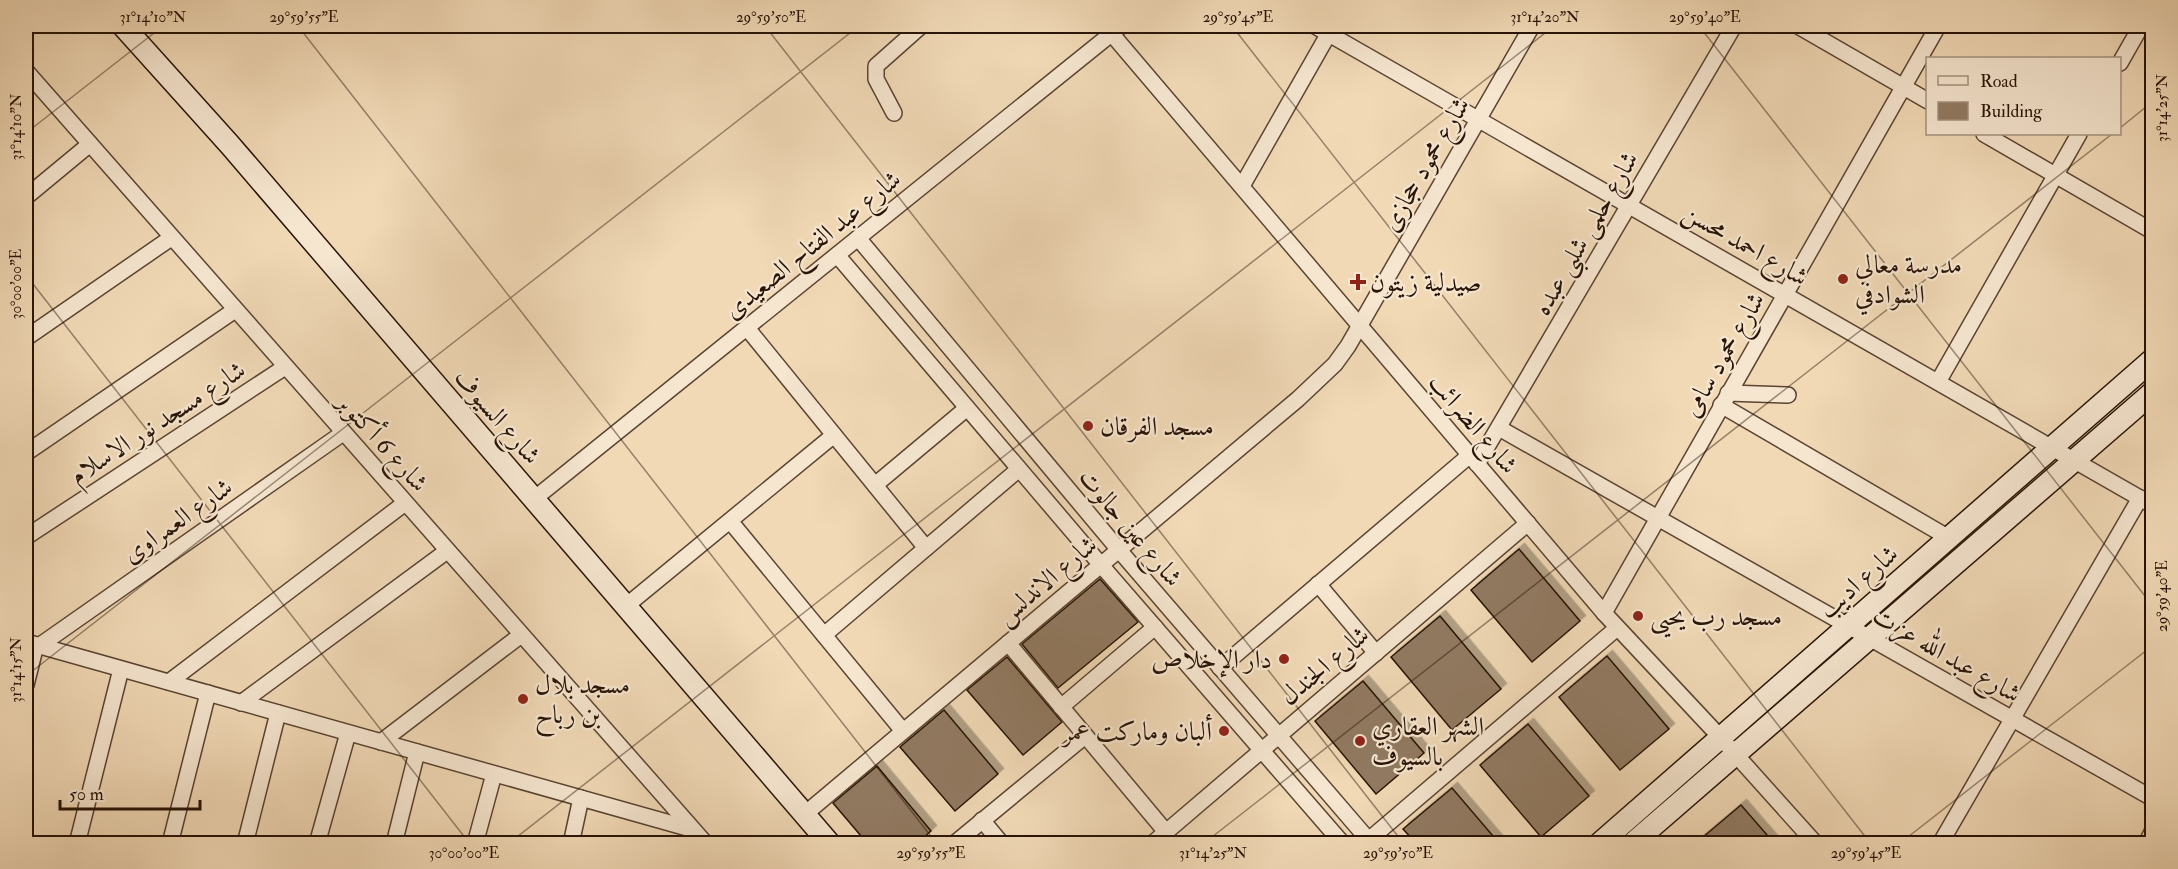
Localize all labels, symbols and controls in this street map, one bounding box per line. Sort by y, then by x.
text: 31°14'10"N [120,8,187,27]
text: 29°59'55"E [269,8,339,27]
text: 29°59'50"E [736,8,806,27]
text: 29°59'45"E [1203,8,1274,27]
text: 31°14'20"N [1511,8,1580,27]
text: 29°59'40"E [1669,8,1741,27]
legend [1926,57,2121,135]
text: Road [1980,70,2018,93]
text: 31°14'25"N [2153,74,2172,142]
street label: شارع محمود حجازى [1374,91,1482,240]
text: 31°14'10"N [7,93,26,160]
text: Building [1980,100,2043,123]
street label: شارع حلمى شلبى عبده [1526,146,1650,324]
street label: شارع عبد الفتاح الصعيدى [717,163,912,332]
street label: شارع احمد محسن [1675,196,1814,298]
text: 30°00'00"E [7,248,26,319]
place label: مدرسة معالي الشوادفي [1855,249,1962,316]
place label: صيدلية زيتون [1370,267,1481,299]
marker: مدرسة معالي الشوادفي [1836,272,1850,286]
marker: صيدلية زيتون [1351,275,1365,289]
street label: شارع محمود سامى [1675,286,1777,425]
street label: شارع مسجد نور الاسلام [63,354,255,497]
street label: شارع السيوف [443,362,548,474]
street label: شارع الضرائب [1418,367,1525,484]
street label: شارع 6 أكتوبر [324,383,437,502]
place label: مسجد الفرقان [1100,411,1214,443]
marker: مسجد الفرقان [1081,419,1095,433]
street label: شارع عين جالوت [1067,462,1189,597]
street label: شارع العمراوى [116,471,242,574]
street label: شارع الاندلس [989,529,1107,636]
street label: شارع اديب [1812,538,1909,629]
text: 29°59'40"E [2153,560,2172,632]
street label: شارع عبد الله عزت [1864,595,2029,715]
place label: مسجد رب يحيى [1650,601,1782,638]
marker: مسجد رب يحيى [1631,609,1645,623]
street label: شارع الجندل [1273,619,1379,716]
text: 31°14'15"N [7,637,26,703]
place label: دار الإخلاص [1151,644,1272,678]
marker: دار الإخلاص [1277,652,1291,666]
place label: مسجد بلال بن رباح [535,669,630,738]
marker: مسجد بلال بن رباح [516,692,530,706]
place label: الشهر العقاري بالسيوف [1372,711,1484,773]
place label: ألبان وماركت عمر [1060,714,1212,748]
marker: ألبان وماركت عمر [1217,724,1231,738]
marker: الشهر العقاري بالسيوف [1353,734,1367,748]
scale bar [60,773,200,811]
text: 50 m [69,783,104,806]
text: 30°00'00"E [429,844,500,863]
text: 29°59'55"E [896,844,966,863]
text: 31°14'25"N [1179,844,1247,863]
text: 29°59'50"E [1363,844,1433,863]
text: 29°59'45"E [1831,844,1902,863]

